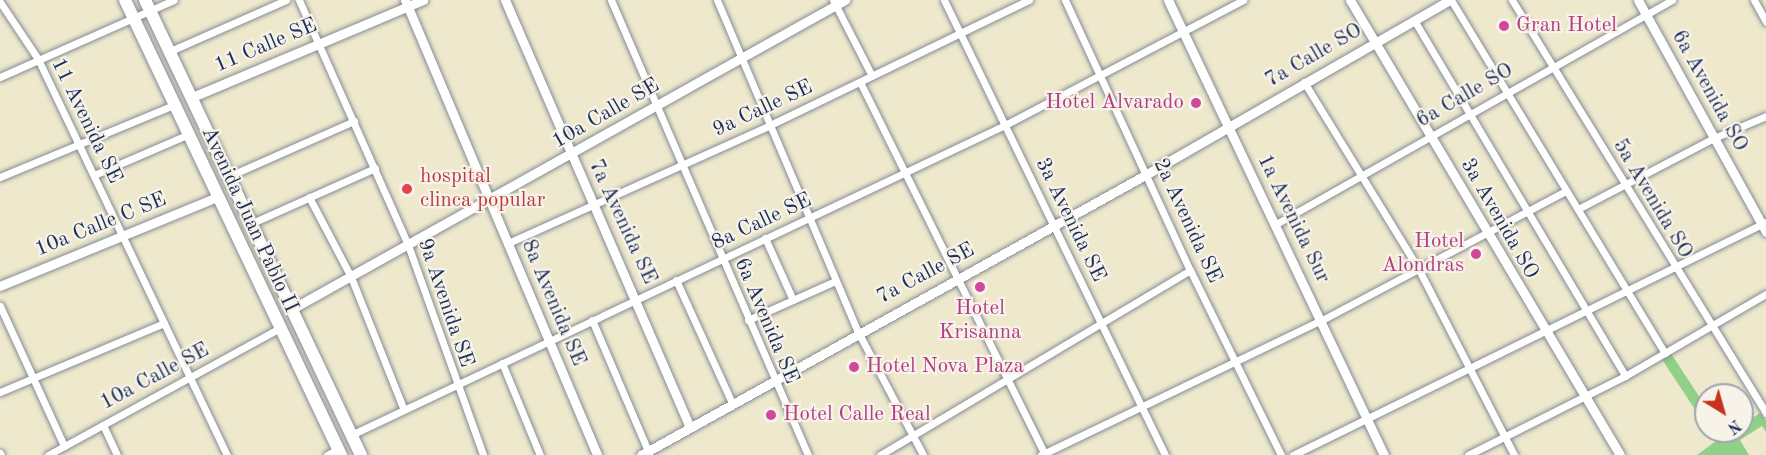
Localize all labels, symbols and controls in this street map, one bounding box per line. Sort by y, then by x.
street label: 11 Calle SE [211,13,321,79]
place label: Gran Hotel [1516,13,1617,39]
street label: 7a Calle SO [1261,18,1367,94]
marker: Gran Hotel [1497,19,1511,33]
street label: 6a Avenida SO [1665,26,1753,156]
street label: 11 Avenida SE [45,54,127,188]
street label: 6a Calle SO [1412,58,1518,134]
street label: 10a Calle SE [548,73,664,155]
street label: 9a Calle SE [709,75,817,143]
place label: Hotel Alvarado [1046,90,1184,116]
marker: Hotel Alvarado [1189,96,1203,110]
street label: Avenida Juan Pablo II [195,123,303,317]
street label: 5a Avenida SO [1606,135,1698,263]
street label: 1a Avenida Sur [1251,151,1335,287]
street label: 3a Avenida SE [1029,154,1111,286]
street label: 3a Avenida SO [1454,154,1544,284]
street label: 2a Avenida SE [1147,155,1227,287]
street label: 7a Avenida SE [582,156,662,288]
place label: hospital clinca popular [420,164,545,214]
marker: hospital clinca popular [398,180,416,198]
street label: 10a Calle C SE [32,187,170,263]
street label: 8a Calle SE [708,188,816,256]
place label: Hotel Alondras [1381,229,1464,279]
street label: 9a Avenida SE [411,235,479,371]
street label: 8a Avenida SE [515,236,591,370]
street label: 7a Calle SE [873,238,979,310]
marker: Hotel Alondras [1469,247,1483,261]
street label: 6a Avenida SE [728,254,804,388]
marker: Hotel Krisanna [973,280,987,294]
place label: Hotel Krisanna [939,296,1021,346]
street label: 10a Calle SE [96,338,214,416]
place label: Hotel Nova Plaza [866,354,1024,380]
marker: Hotel Nova Plaza [847,360,861,374]
north arrow [1694,383,1754,443]
place label: Hotel Calle Real [783,402,931,428]
marker: Hotel Calle Real [764,408,778,422]
text: N [1724,416,1743,436]

